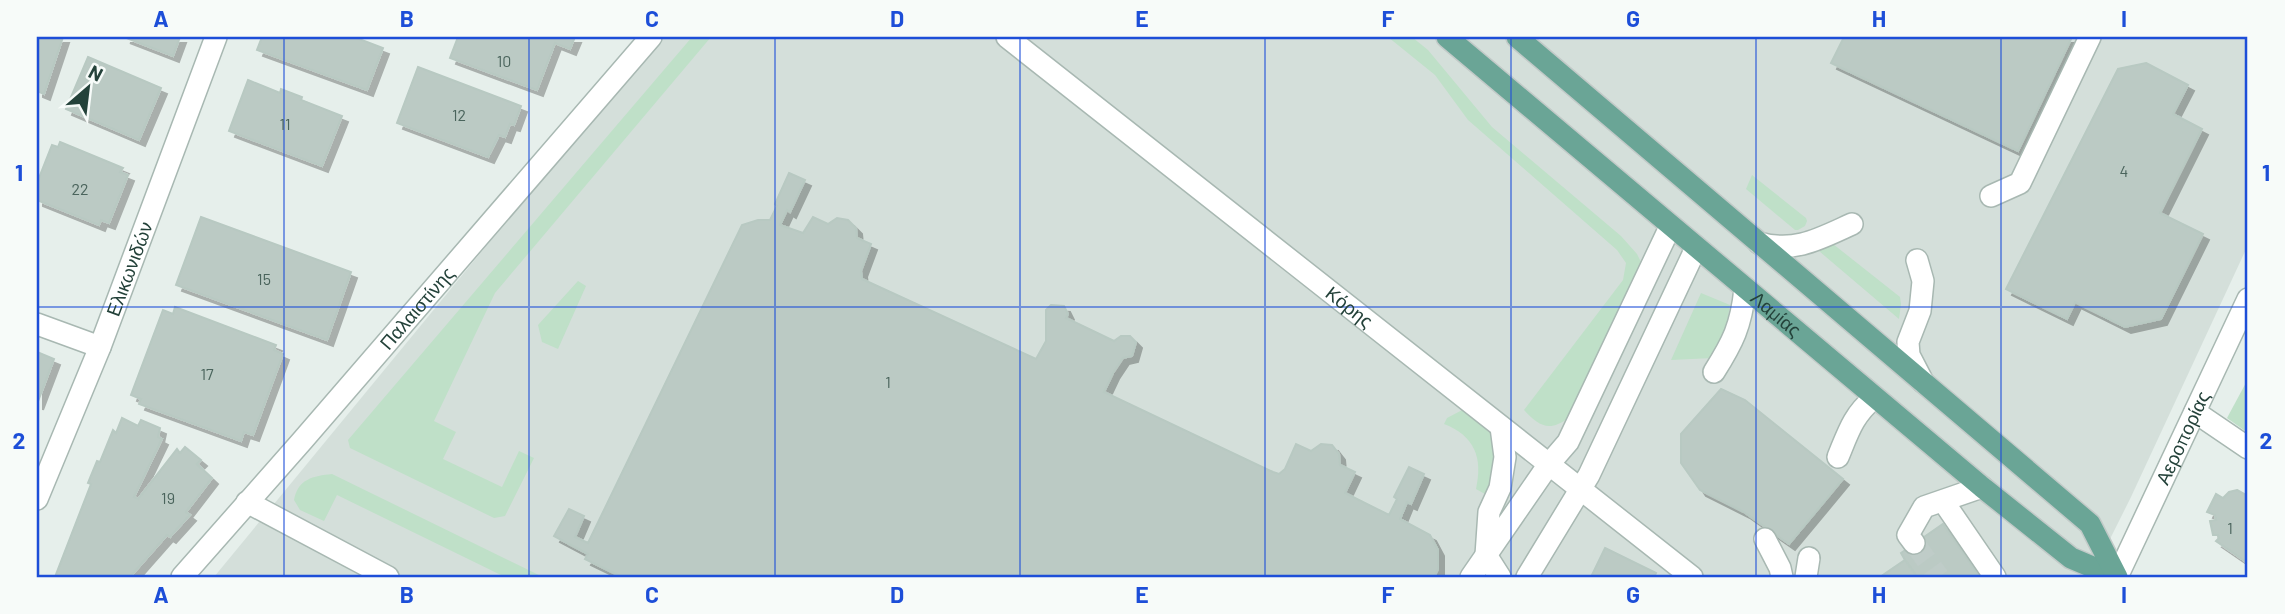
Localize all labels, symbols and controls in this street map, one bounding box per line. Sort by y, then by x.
text: A [153,4,169,32]
text: B [400,4,414,32]
text: C [645,4,659,32]
text: D [890,4,904,32]
text: E [1135,4,1149,32]
text: F [1382,4,1395,32]
text: G [1626,4,1640,32]
text: H [1872,4,1886,32]
text: I [2121,4,2127,32]
house number: 10 [497,51,511,70]
north arrow [52,52,122,122]
text: N [85,59,107,86]
house number: 12 [452,105,466,124]
house number: 11 [279,114,291,133]
text: 1 [15,158,23,186]
text: 1 [2262,158,2270,186]
house number: 4 [2120,161,2128,180]
house number: 22 [71,179,89,198]
street label: Ελικωνιδών [101,218,157,319]
street label: Παλαιστίνης [374,262,458,354]
house number: 15 [257,269,271,288]
street label: Κόρης [1322,281,1378,332]
street label: Λαμίας [1747,286,1806,341]
house number: 17 [200,364,214,383]
house number: 1 [885,372,891,391]
street label: Αεροπορίας [2150,387,2214,488]
text: 2 [13,426,25,454]
text: 2 [2260,426,2272,454]
house number: 19 [161,488,175,507]
house number: 1 [2227,518,2233,537]
text: A [153,580,169,608]
text: B [400,580,414,608]
text: C [645,580,659,608]
text: D [890,580,904,608]
text: E [1135,580,1149,608]
text: F [1382,580,1395,608]
text: G [1626,580,1640,608]
text: H [1872,580,1886,608]
text: I [2121,580,2127,608]

